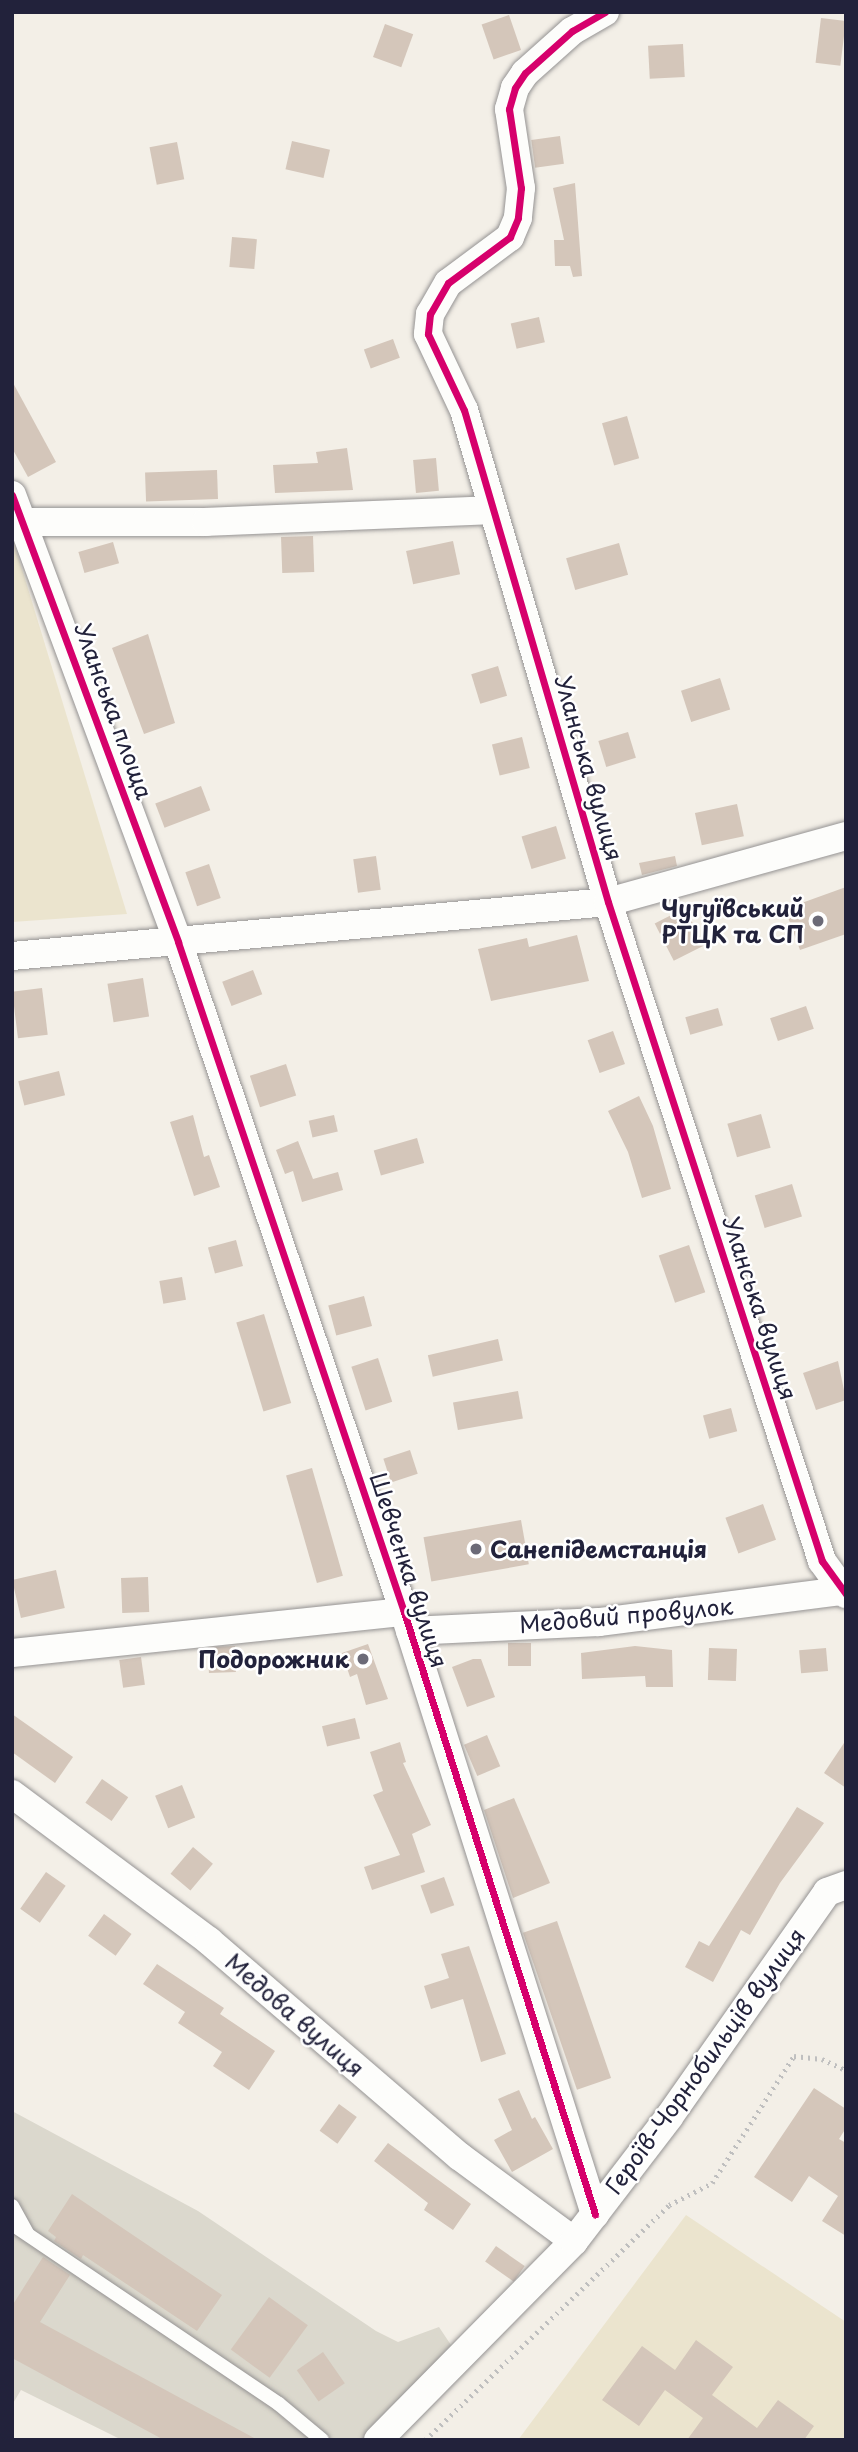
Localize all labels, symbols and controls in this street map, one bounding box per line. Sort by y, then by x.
street label: Уланська площа [69,618,159,804]
street label: Уланська вулиця [549,672,629,864]
place label: Чугуївський РТЦК та СП [659,894,804,948]
marker: Чугуївський РТЦК та СП [810,913,826,929]
street label: Уланська вулиця [717,1212,803,1404]
street label: Шевченка вулиця [364,1468,454,1672]
place label: Санепідемстанція [490,1535,707,1563]
marker: Санепідемстанція [468,1541,484,1557]
street label: Медовий провулок [518,1592,734,1638]
place label: Подорожник [198,1645,349,1673]
marker: Подорожник [355,1651,371,1667]
street label: Героїв-Чорнобильців вулиця [599,1923,811,2199]
street label: Медова вулиця [220,1947,370,2083]

